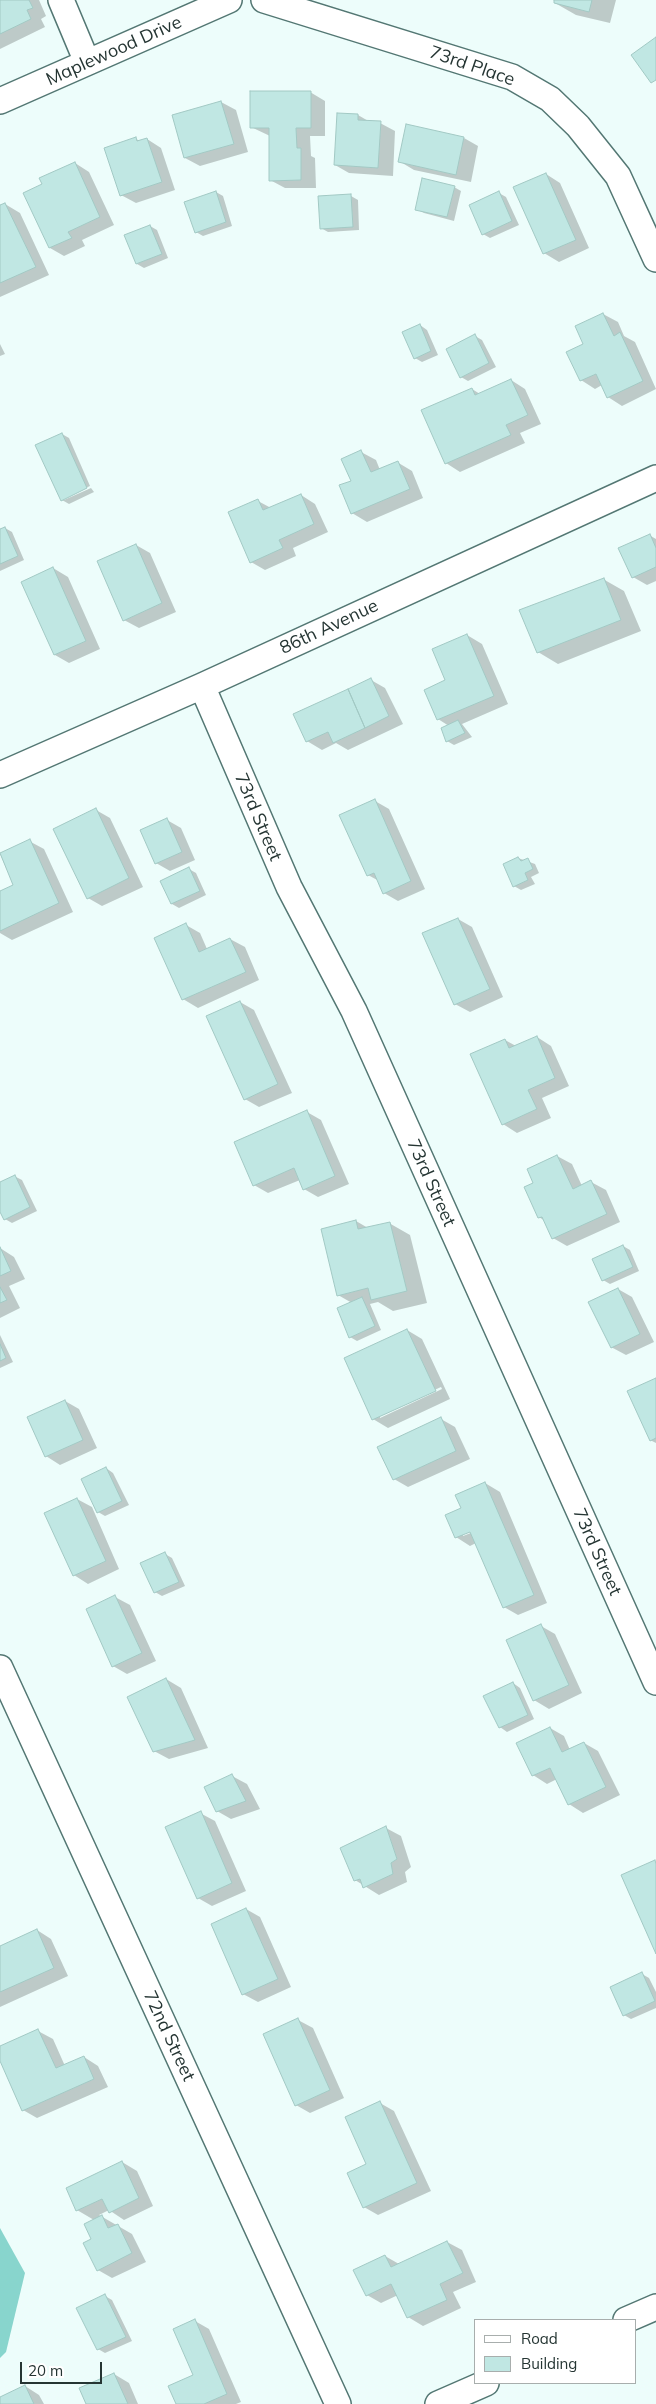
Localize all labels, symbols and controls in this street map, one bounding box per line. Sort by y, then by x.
street label: Maplewood Drive [43,11,185,91]
street label: 73rd Place [426,41,518,91]
street label: 86th Avenue [276,595,382,659]
street label: 73rd Street [230,770,286,864]
street label: 73rd Street [402,1136,460,1230]
street label: 73rd Street [568,1505,626,1599]
street label: 72nd Street [139,1987,199,2085]
legend [473,2319,636,2384]
text: Road [521,2329,558,2348]
scale bar [22,2352,105,2384]
text: Building [521,2354,577,2373]
text: 20 m [28,2361,63,2380]

